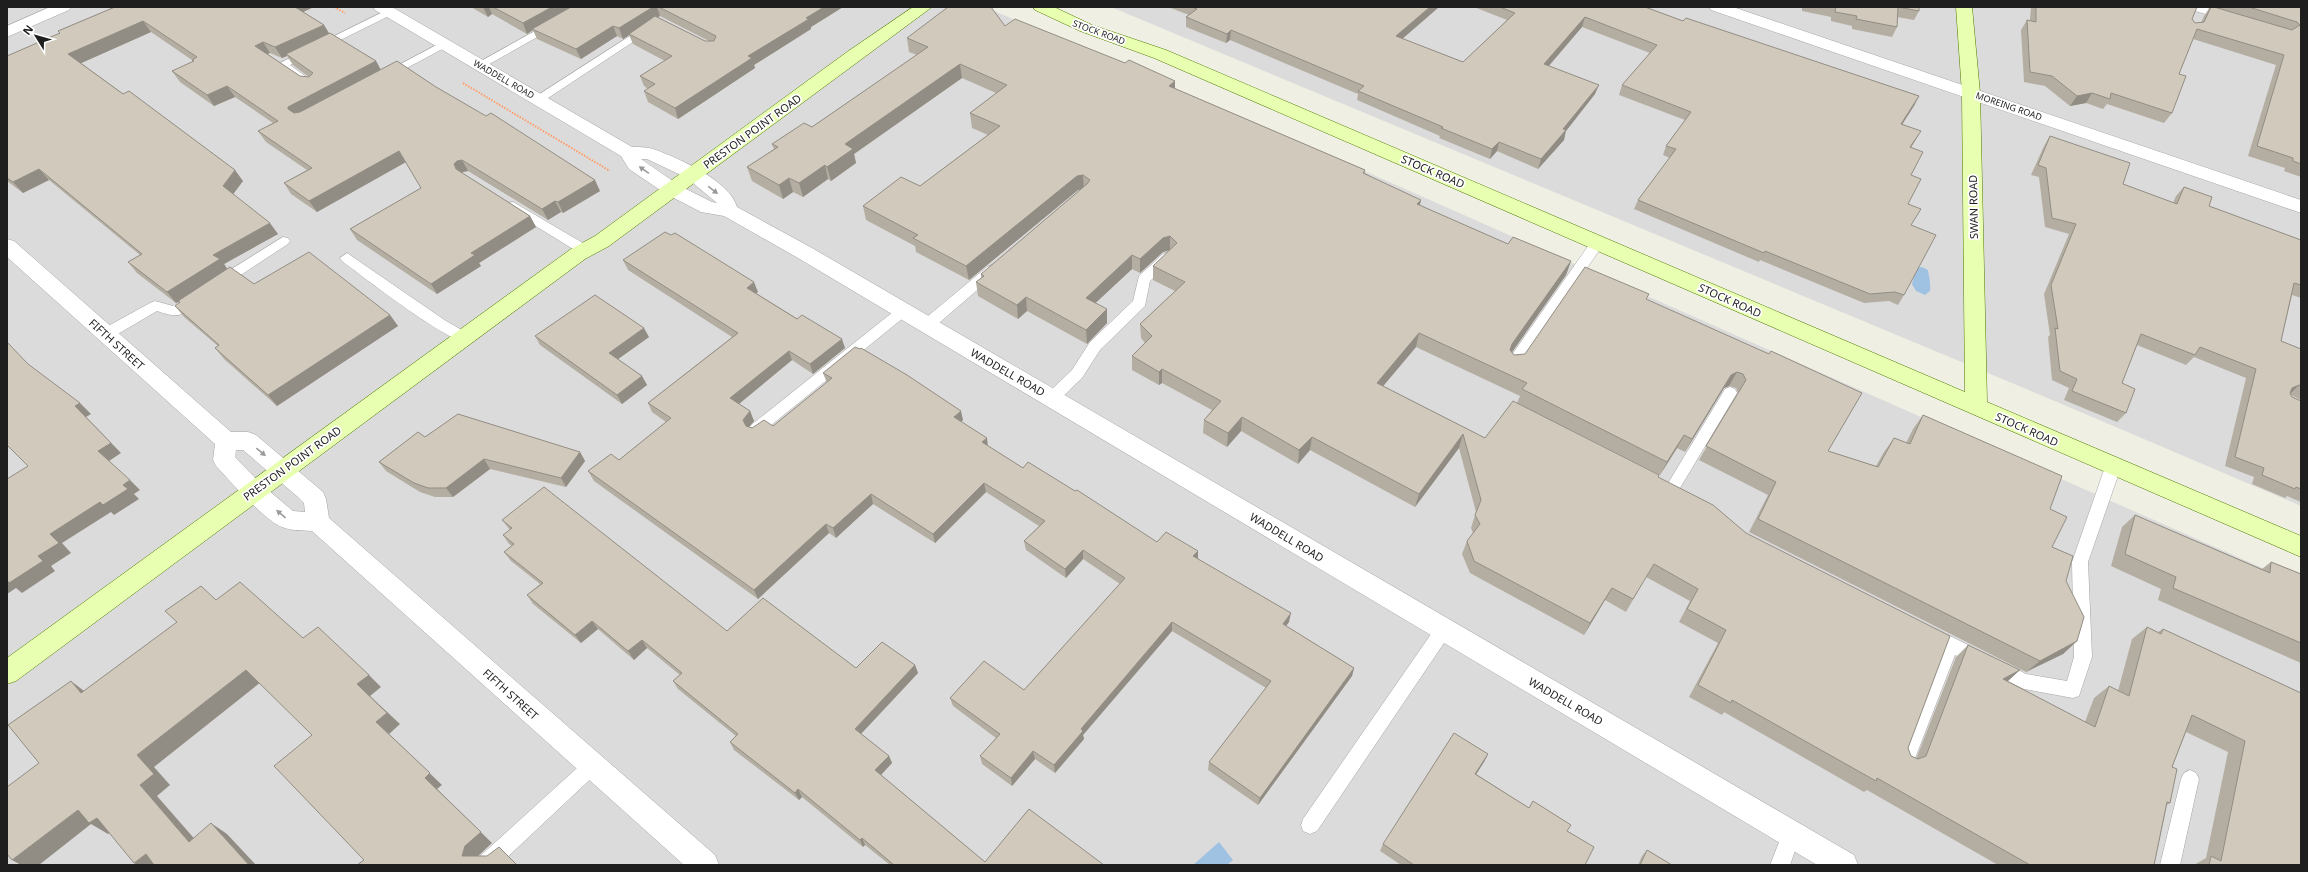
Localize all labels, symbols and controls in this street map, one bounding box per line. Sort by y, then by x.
north arrow [16,16,56,56]
street label: STOCK ROAD [1071,16,1128,48]
text: N [19,22,36,38]
street label: WADDELL ROAD [471,56,537,102]
street label: MOREING ROAD [1974,89,2044,124]
street label: PRESTON POINT ROAD [700,90,804,172]
street label: STOCK ROAD [1399,151,1467,191]
one-way arrow [638,167,649,174]
street label: SWAN ROAD [1965,175,1981,239]
one-way arrow [708,185,719,194]
street label: STOCK ROAD [1696,279,1764,321]
street label: FIFTH STREET [86,315,148,373]
street label: WADDELL ROAD [968,345,1048,399]
street label: STOCK ROAD [1993,408,2061,450]
street label: PRESTON POINT ROAD [240,422,344,504]
one-way arrow [256,448,267,457]
street label: WADDELL ROAD [1247,509,1327,565]
one-way arrow [276,510,286,519]
street label: FIFTH STREET [480,665,542,723]
street label: WADDELL ROAD [1526,674,1606,728]

